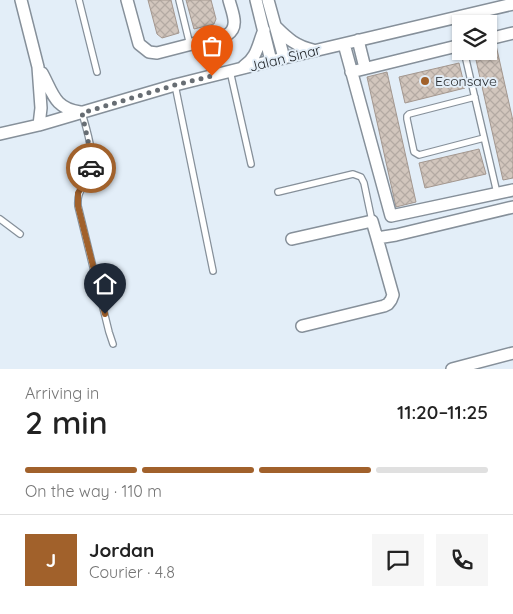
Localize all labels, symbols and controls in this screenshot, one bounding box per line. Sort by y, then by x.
map controls [452,15,497,60]
button: layers [452,15,497,60]
pin [191,25,233,76]
icon: bag [198,32,226,60]
street label: Jalan Sinar [247,40,323,76]
place label: Econsave [435,72,497,90]
marker: Econsave [419,75,431,87]
courier [66,143,116,193]
icon: car [77,154,105,182]
pin [84,263,126,314]
icon: home [91,270,119,298]
text: Arriving in [25,383,99,403]
text: 11:20–11:25 [397,400,488,424]
text: 2 min [25,402,108,442]
text: On the way · 110 m [25,481,162,501]
button: chat [372,534,424,586]
button: phone [436,534,488,586]
text: Jordan [89,538,154,562]
text: J [46,548,56,572]
text: Courier · 4.8 [89,562,175,582]

